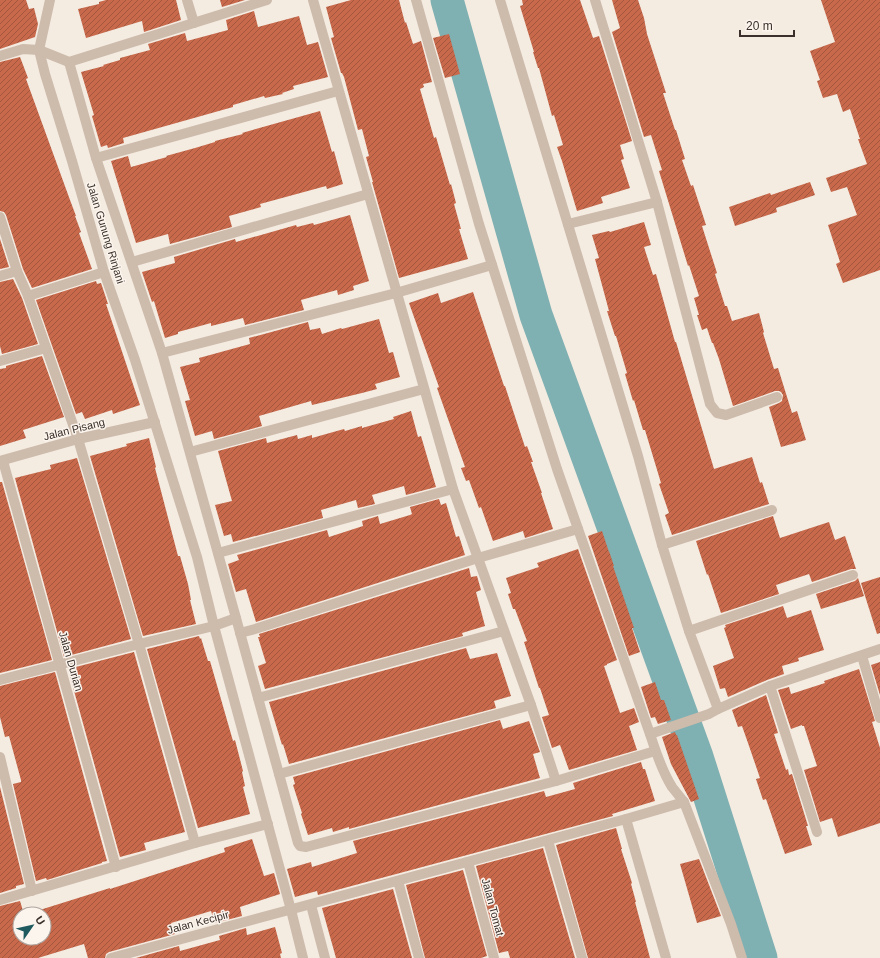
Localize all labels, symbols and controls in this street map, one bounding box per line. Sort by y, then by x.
scale bar [740,12,794,38]
text: 20 m [746,19,773,33]
street label: Jalan Gunung Rinjani [85,181,127,285]
street label: Jalan Pisang [42,416,106,442]
street label: Jalan Durian [57,630,85,692]
street label: Jalan Tomat [480,877,506,937]
north arrow [12,906,52,946]
street label: Jalan Kecipir [166,908,230,936]
text: U [33,914,48,927]

